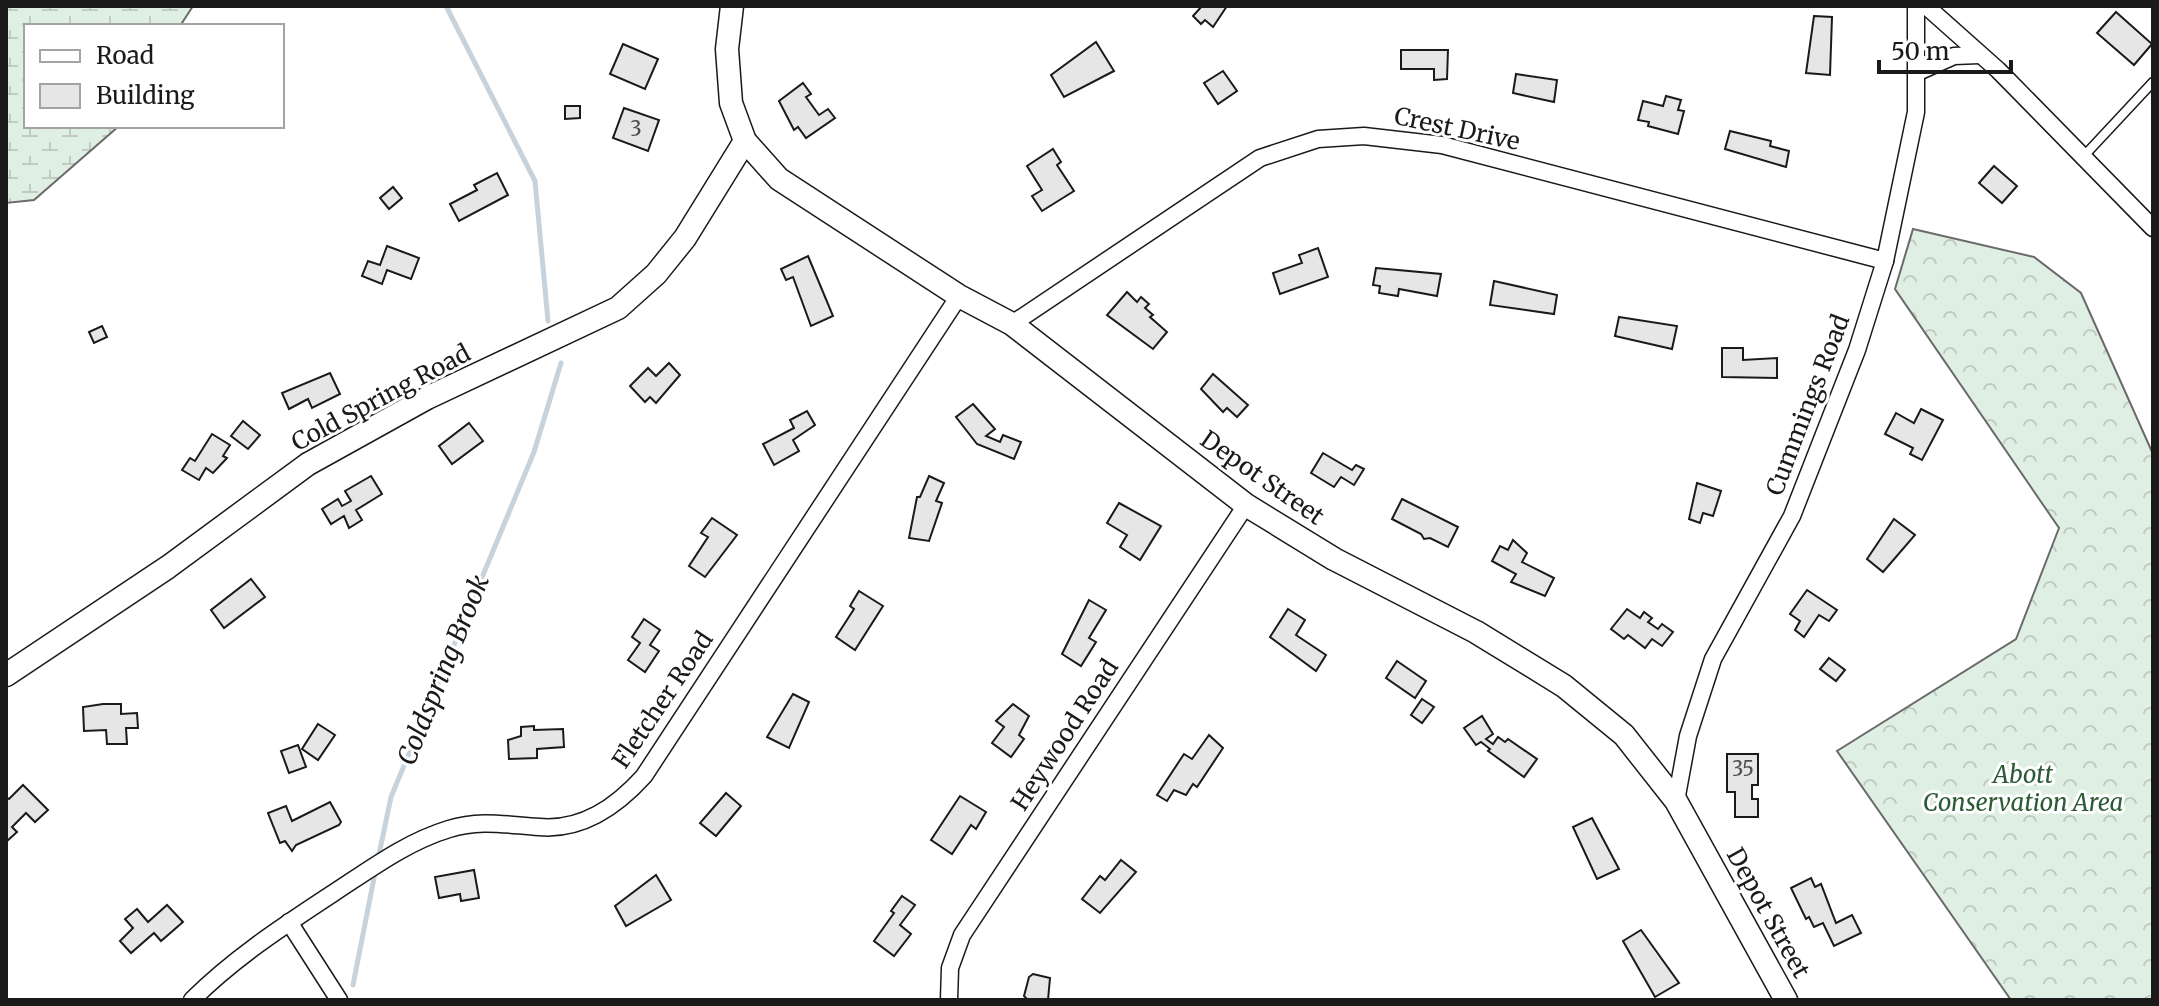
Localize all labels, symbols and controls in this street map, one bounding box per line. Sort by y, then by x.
legend [24,24,284,128]
scale bar [1879,24,2011,74]
text: 50 m [1891,36,1950,67]
text: Road [96,40,154,71]
text: Building [96,80,195,111]
street label: Crest Drive [1392,100,1523,157]
house number: 3 [630,116,642,141]
street label: Cummings Road [1759,310,1856,500]
street label: Cold Spring Road [286,337,475,458]
street label: Depot Street [1194,424,1331,532]
water label: Coldspring Brook [389,570,496,770]
street label: Fletcher Road [605,625,720,774]
street label: Heywood Road [1004,653,1125,816]
house number: 35 [1732,756,1754,781]
park label: Abott Conservation Area [1923,759,2123,818]
street label: Depot Street [1720,842,1817,984]

